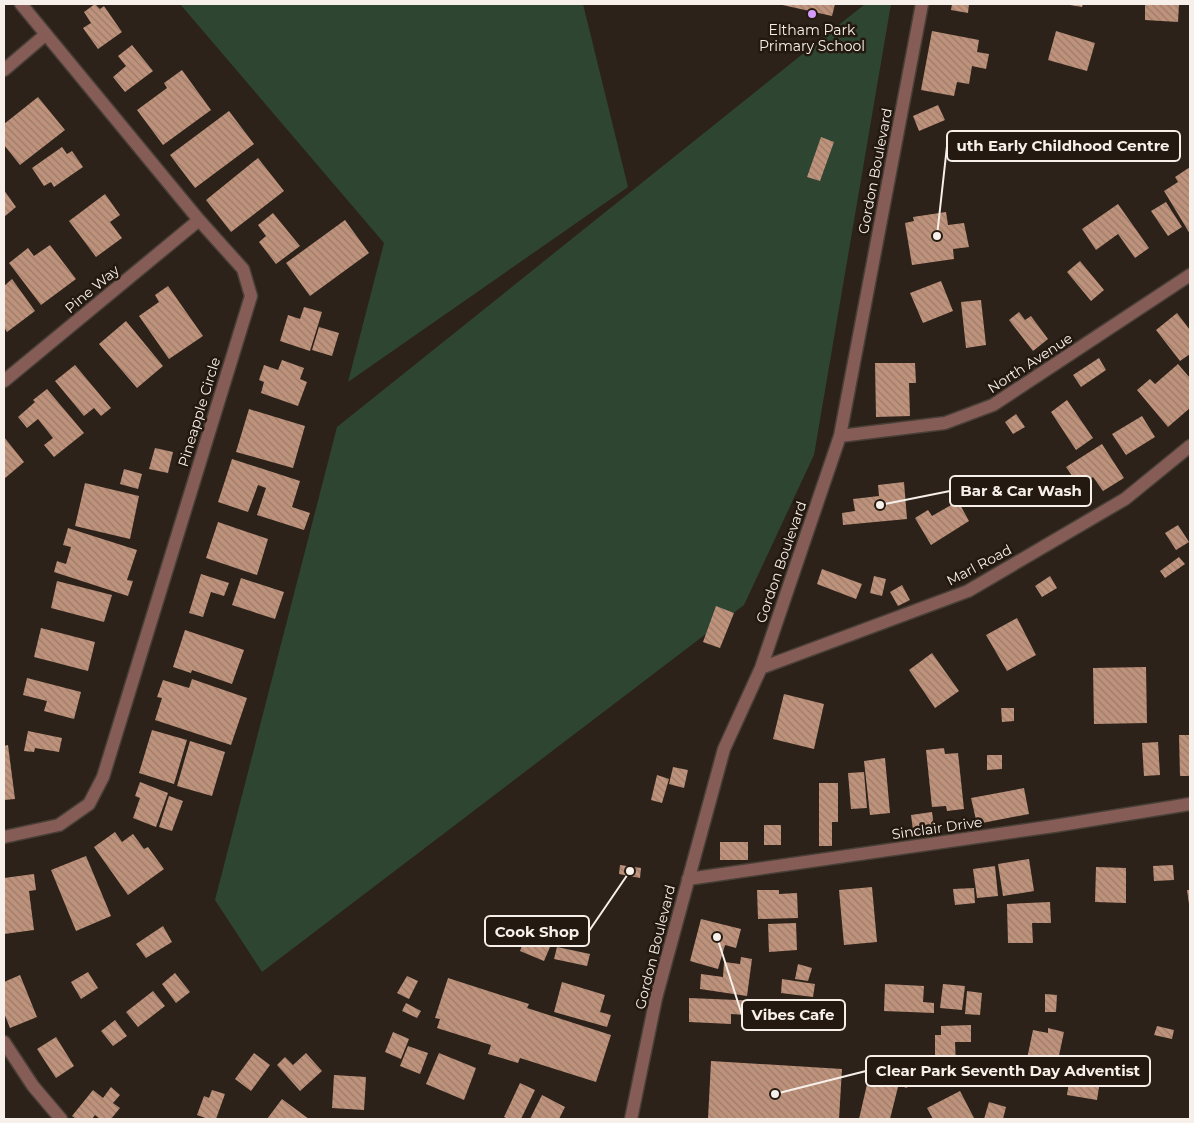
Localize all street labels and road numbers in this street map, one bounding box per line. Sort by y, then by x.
street label: Gordon Boulevard [854,107,896,235]
street label: Pine Way [61,261,123,317]
street label: North Avenue [984,329,1076,397]
street label: Pineapple Circle [174,355,224,469]
street label: Gordon Boulevard [752,499,810,625]
street label: Marl Road [943,540,1015,590]
street label: Sinclair Drive [891,813,983,843]
street label: Gordon Boulevard [631,883,679,1011]

